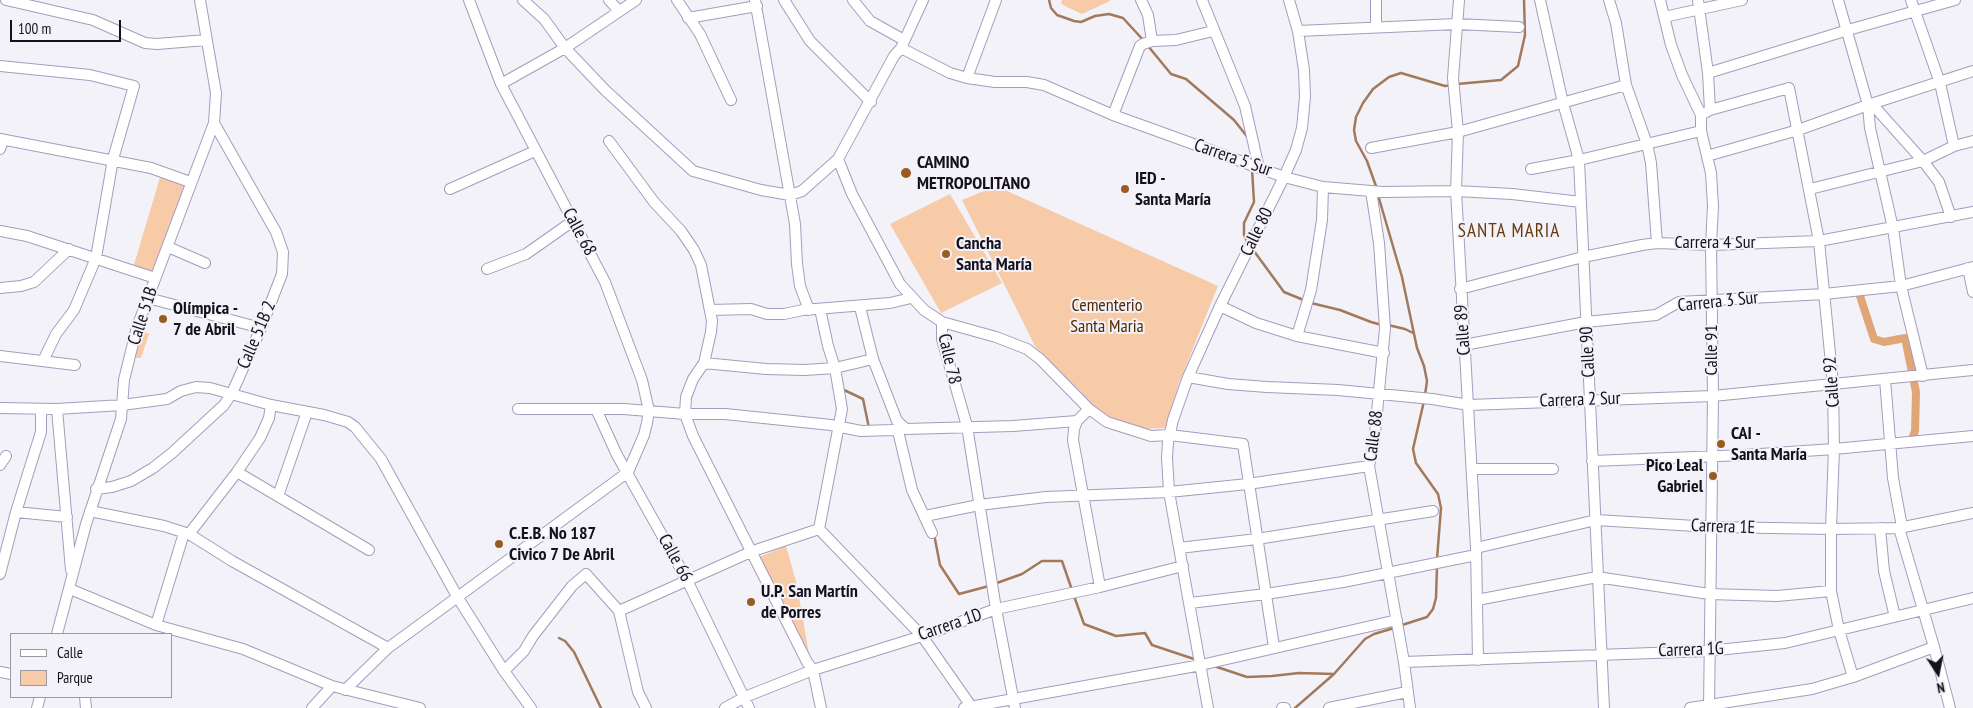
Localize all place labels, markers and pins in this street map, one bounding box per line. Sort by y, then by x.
place label: CAMINO METROPOLITANO [917,152,1030,194]
marker: CAMINO METROPOLITANO [899,166,913,180]
place label: IED - Santa María [1135,168,1211,210]
marker: IED - Santa María [1119,183,1131,195]
place label: Cancha Santa María [956,233,1032,276]
marker: Cancha Santa María [940,248,952,260]
place label: Olímpica - 7 de Abril [173,298,238,340]
marker: Olímpica - 7 de Abril [157,313,169,325]
place label: CAI - Santa María [1731,423,1807,466]
marker: CAI - Santa María [1715,438,1727,450]
place label: Pico Leal Gabriel [1646,455,1703,498]
marker: Pico Leal Gabriel [1707,470,1719,482]
place label: C.E.B. No 187 Civico 7 De Abril [509,523,614,566]
marker: C.E.B. No 187 Civico 7 De Abril [493,538,505,550]
place label: U.P. San Martín de Porres [761,581,858,624]
marker: U.P. San Martín de Porres [745,596,757,608]

